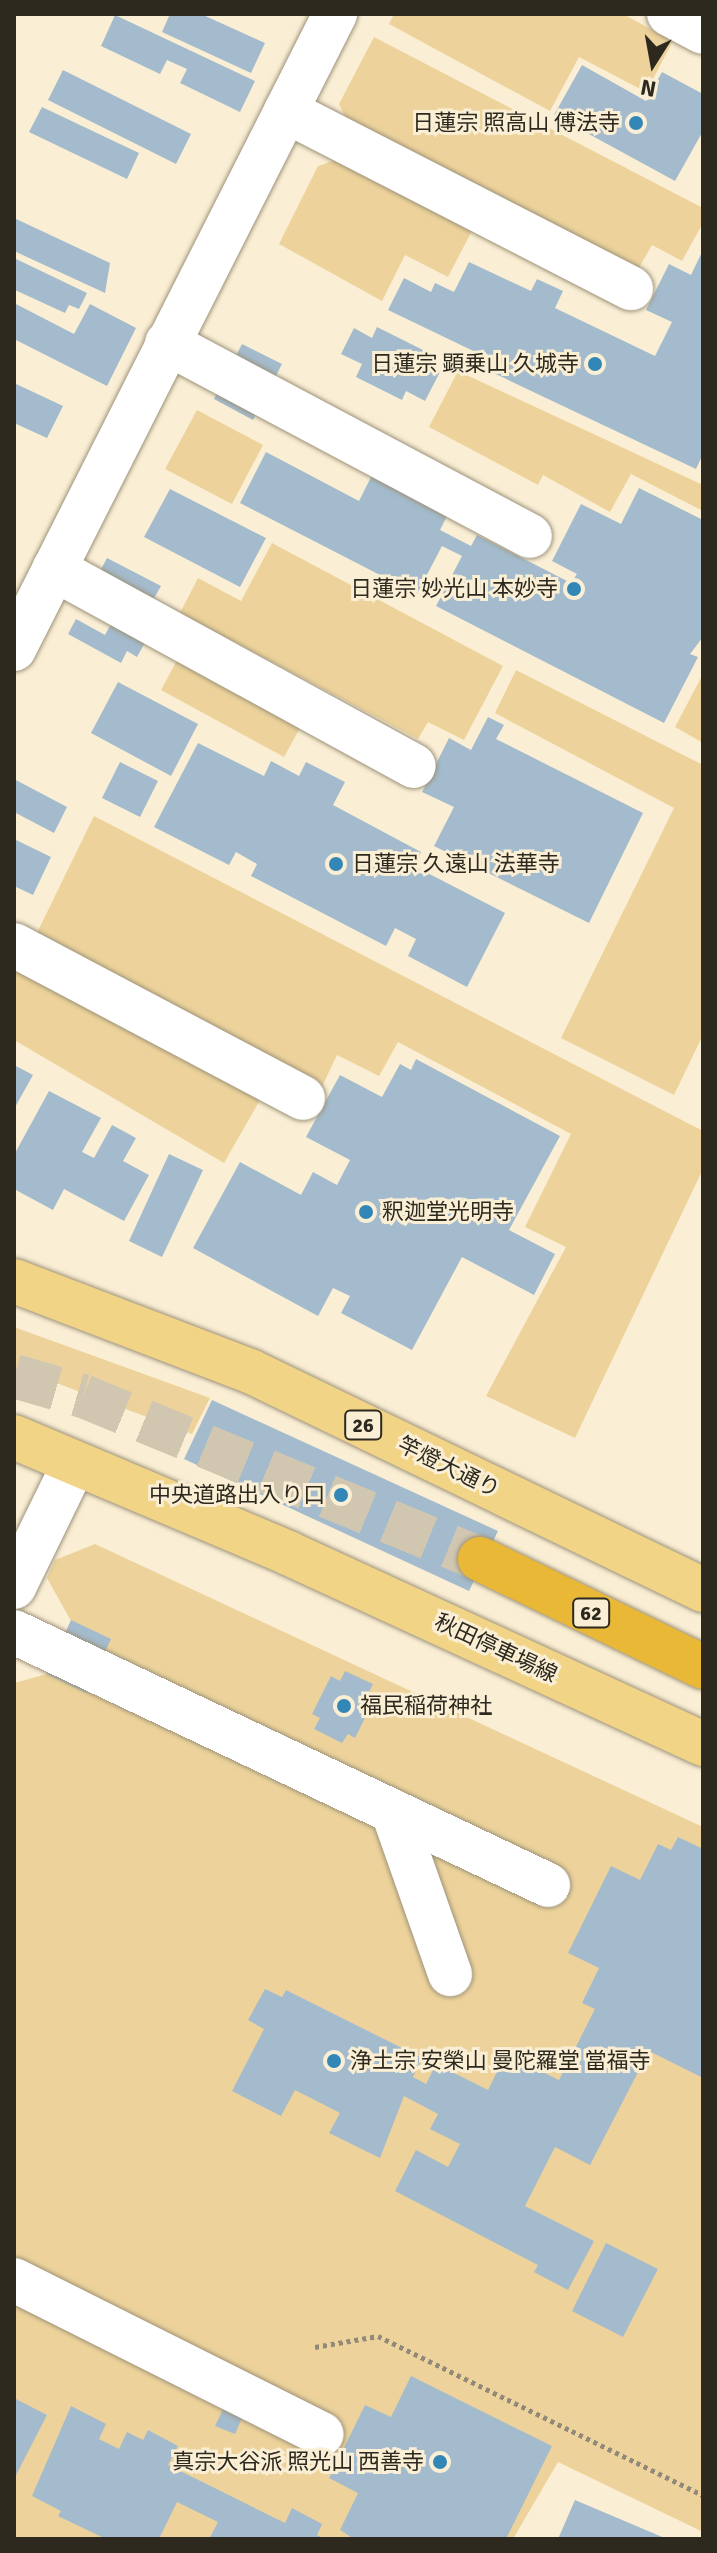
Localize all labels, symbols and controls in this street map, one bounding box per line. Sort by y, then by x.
north arrow [613,24,693,104]
text: N [638,73,658,103]
place label: 日蓮宗 照高山 傅法寺 [412,110,620,136]
marker: 日蓮宗 照高山 傅法寺 [627,114,645,132]
place label: 日蓮宗 顕乗山 久城寺 [371,351,579,377]
marker: 日蓮宗 顕乗山 久城寺 [586,355,604,373]
place label: 日蓮宗 妙光山 本妙寺 [350,576,558,602]
marker: 日蓮宗 妙光山 本妙寺 [565,580,583,598]
place label: 日蓮宗 久遠山 法華寺 [352,851,560,877]
marker: 日蓮宗 久遠山 法華寺 [327,855,345,873]
place label: 釈迦堂光明寺 [382,1199,514,1225]
marker: 釈迦堂光明寺 [357,1203,375,1221]
road number: 26 [343,1409,383,1441]
street label: 竿燈大通り [394,1431,504,1503]
place label: 中央道路出入り口 [149,1482,325,1508]
marker: 中央道路出入り口 [332,1486,350,1504]
road number: 62 [571,1597,611,1629]
street label: 秋田停車場線 [431,1608,561,1688]
place label: 福民稲荷神社 [360,1693,492,1719]
marker: 福民稲荷神社 [335,1697,353,1715]
place label: 浄土宗 安榮山 曼陀羅堂 當福寺 [350,2048,651,2074]
marker: 浄土宗 安榮山 曼陀羅堂 當福寺 [325,2052,343,2070]
place label: 真宗大谷派 照光山 西善寺 [172,2449,424,2475]
marker: 真宗大谷派 照光山 西善寺 [431,2453,449,2471]

